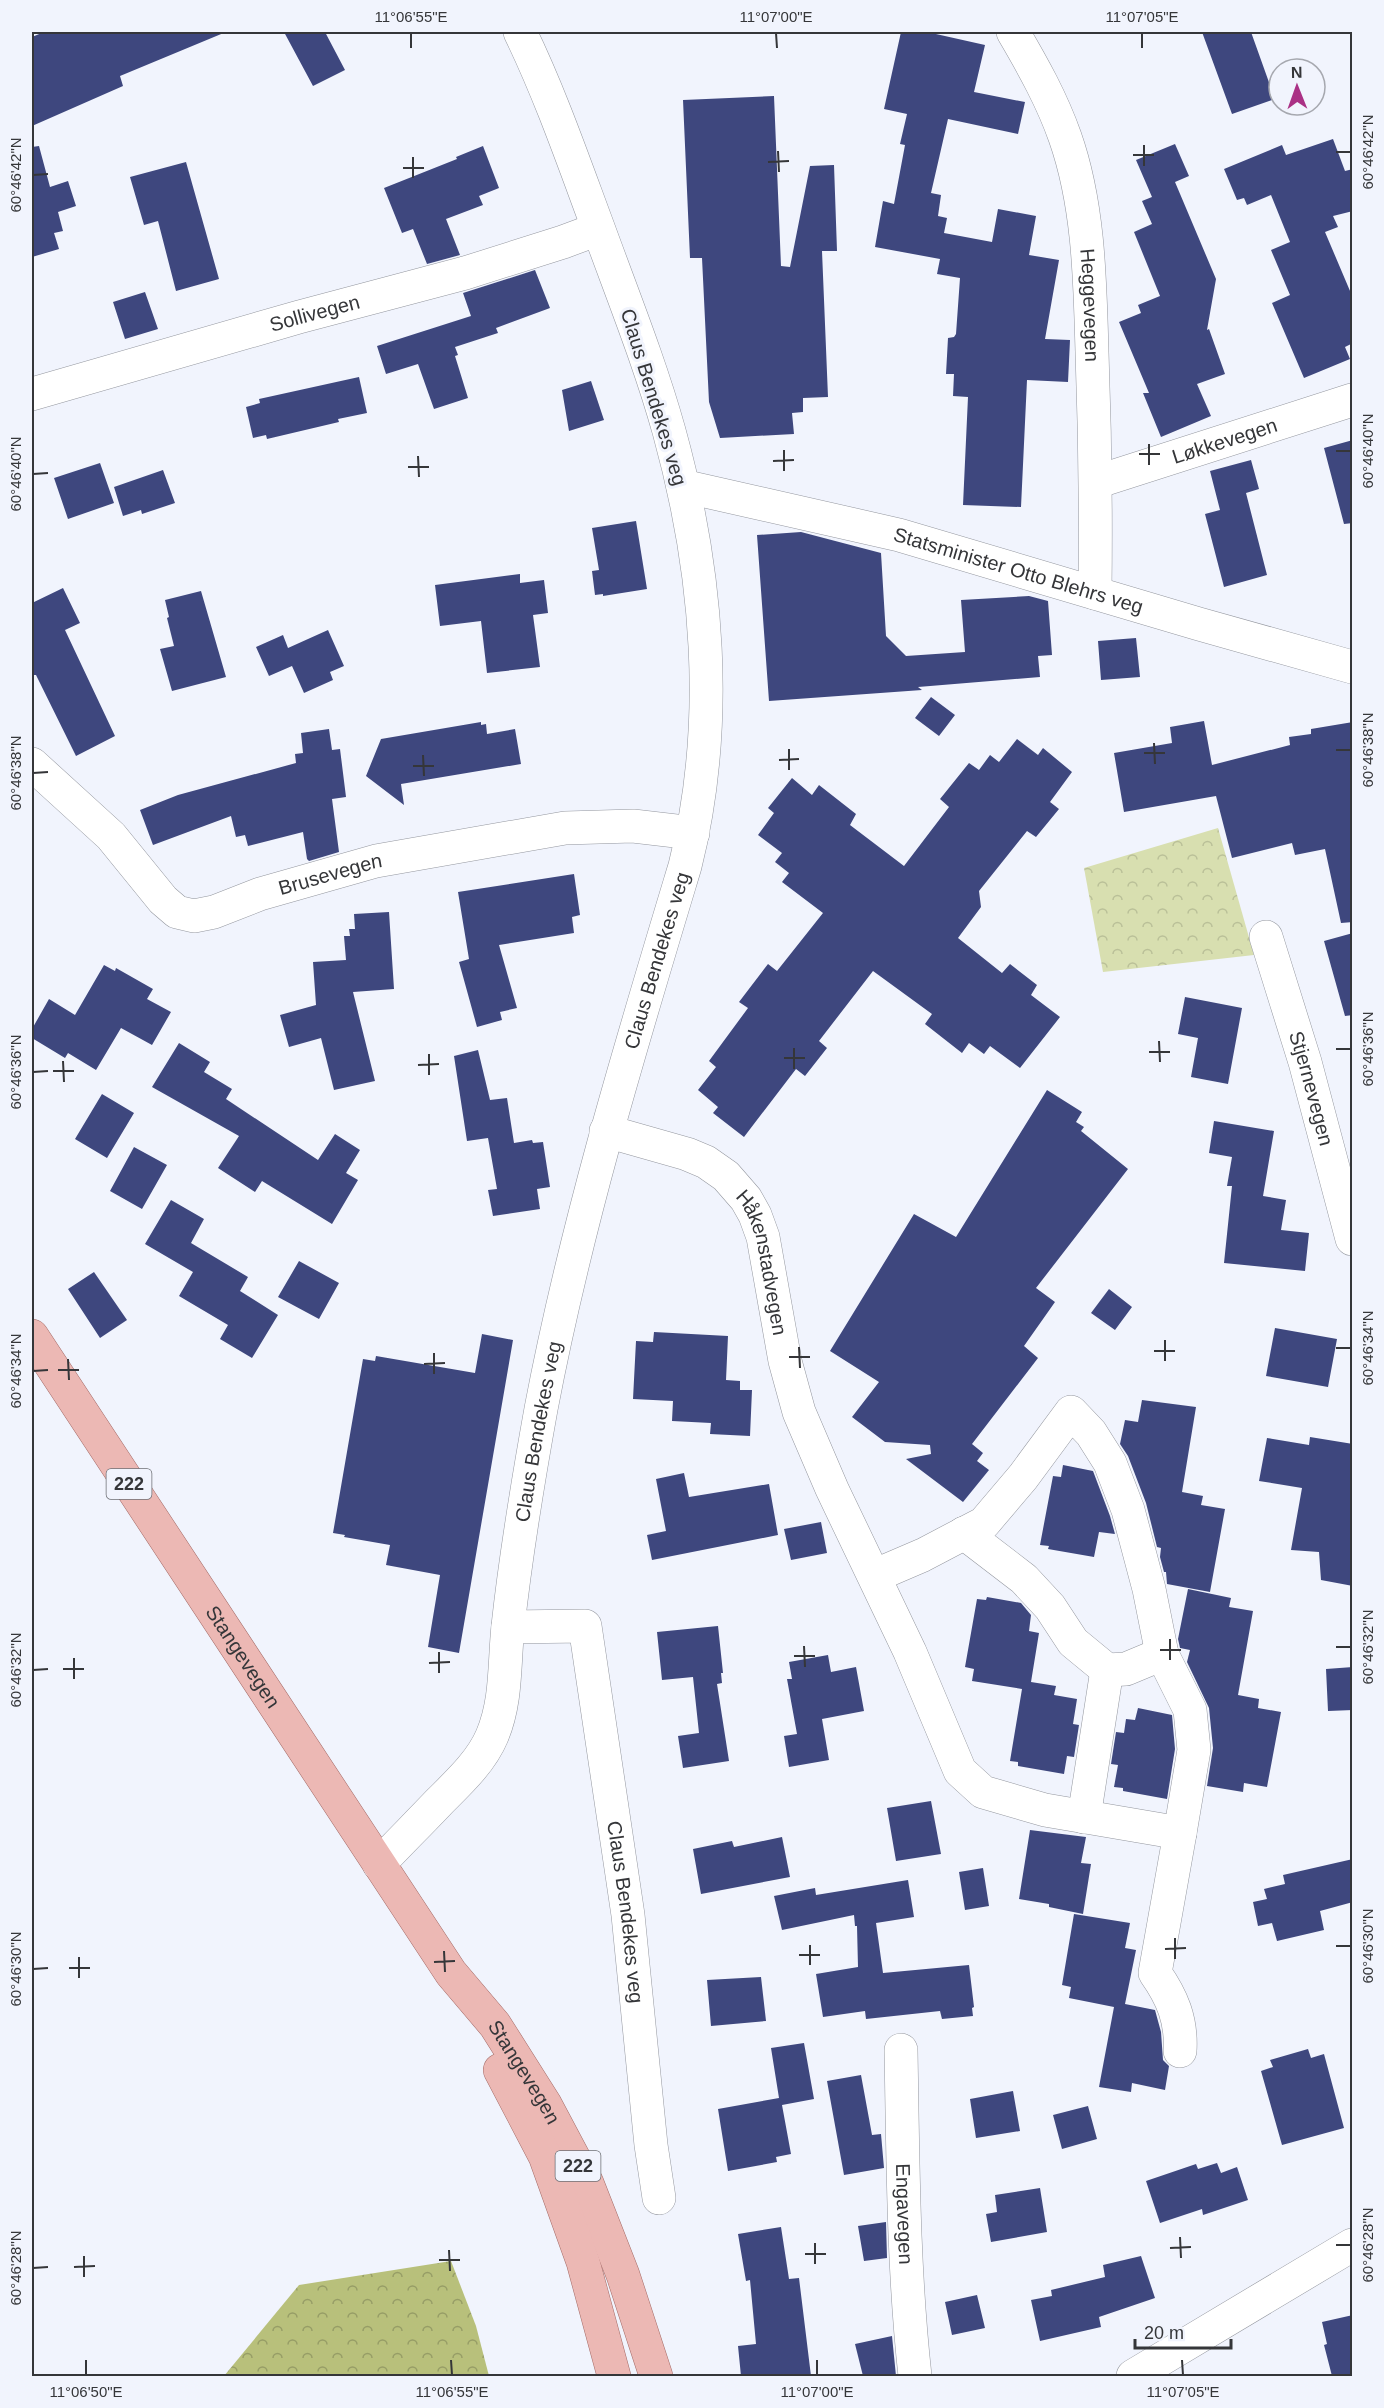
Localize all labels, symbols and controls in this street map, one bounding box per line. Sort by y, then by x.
text: 11°06'55"E [374,8,448,25]
text: 11°07'00"E [739,8,813,25]
text: 11°07'05"E [1105,8,1179,25]
north arrow [1267,57,1327,117]
text: N [1291,64,1303,81]
text: 60°46'42"N [1359,114,1376,190]
text: 60°46'42"N [7,137,24,213]
street label: Heggevegen [1076,248,1103,362]
street label: Sollivegen [267,290,362,336]
street label: Claus Bendekes veg [617,306,691,488]
text: 60°46'40"N [1359,413,1376,489]
street label: Løkkevegen [1169,414,1280,468]
text: 60°46'40"N [7,436,24,512]
street label: Statsminister Otto Blehrs veg [891,523,1146,618]
text: 60°46'38"N [1359,712,1376,788]
text: 60°46'38"N [7,735,24,811]
street label: Brusevegen [276,849,384,899]
street label: Claus Bendekes veg [620,869,694,1052]
text: 60°46'36"N [1359,1011,1376,1087]
street label: Stjernevegen [1285,1028,1338,1148]
text: 60°46'36"N [7,1034,24,1110]
street label: Håkenstadvegen [732,1185,791,1337]
text: 60°46'34"N [1359,1310,1376,1386]
text: 60°46'34"N [7,1333,24,1409]
street label: Claus Bendekes veg [511,1339,566,1524]
road number: 222 [106,1469,152,1499]
street label: Stangevegen [201,1602,285,1712]
text: 60°46'32"N [1359,1609,1376,1685]
text: 60°46'32"N [7,1632,24,1708]
street label: Claus Bendekes veg [603,1819,648,2004]
text: 60°46'30"N [1359,1908,1376,1984]
text: 60°46'30"N [7,1931,24,2007]
street label: Stangevegen [484,2016,565,2128]
road number: 222 [556,2151,600,2181]
street label: Engavegen [892,2163,917,2265]
text: 60°46'28"N [1359,2207,1376,2283]
text: 60°46'28"N [7,2230,24,2306]
scale bar [1135,2312,1231,2350]
text: 20 m [1144,2323,1184,2343]
text: 11°06'50"E [49,2383,123,2400]
text: 11°06'55"E [415,2383,489,2400]
text: 11°07'00"E [780,2383,854,2400]
text: 11°07'05"E [1146,2383,1220,2400]

